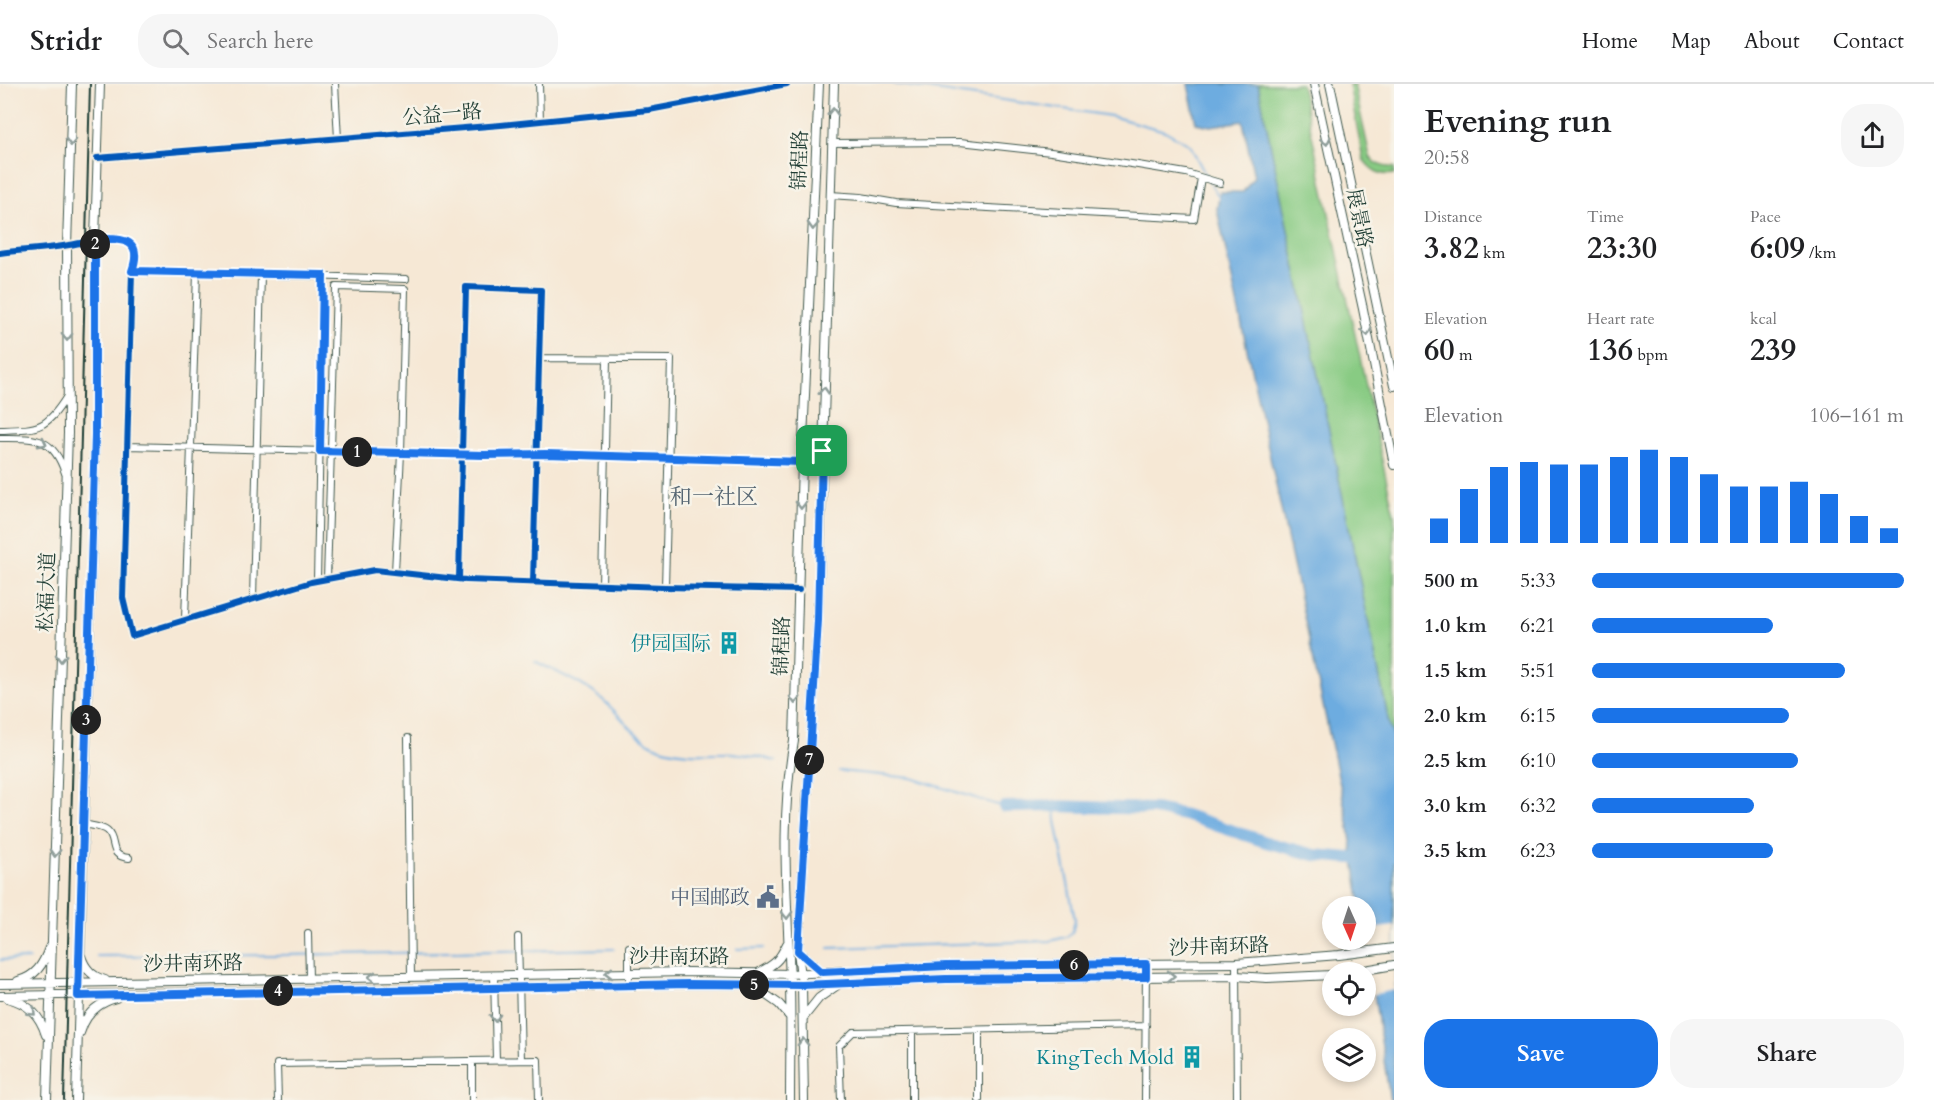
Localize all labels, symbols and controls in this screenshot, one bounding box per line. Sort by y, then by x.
search box [138,14,558,68]
text: Stridr [30,22,102,60]
icon: search [159,25,192,58]
text: Search here [207,26,314,56]
text: Home [1582,27,1638,56]
text: Map [1671,27,1711,56]
text: About [1744,27,1800,56]
text: Contact [1833,27,1904,56]
street label: 公益一路 [401,98,483,131]
text: Evening run [1424,99,1612,144]
button: share [1841,104,1904,167]
one-way arrow [826,107,839,116]
street label: 锦程路 [785,130,814,190]
one-way arrow [1319,136,1332,146]
one-way arrow [64,138,77,147]
text: 20:58 [1424,144,1470,171]
street label: 展景路 [1340,186,1379,250]
text: Distance [1424,206,1482,228]
text: Time [1587,206,1624,228]
text: Pace [1750,206,1781,228]
one-way arrow [807,222,820,231]
text: 3.82 [1424,228,1479,269]
text: 23:30 [1587,228,1657,269]
text: 6:09 [1750,228,1805,269]
pin: 2 [80,229,110,259]
text: 2 [91,233,99,255]
text: km [1479,242,1505,264]
text: /km [1805,242,1836,264]
text: Elevation [1424,308,1488,330]
text: Heart rate [1587,308,1655,330]
text: kcal [1750,308,1777,330]
one-way arrow [1360,326,1373,336]
text: 60 [1424,330,1455,371]
text: 136 [1587,330,1633,371]
text: 239 [1750,330,1796,371]
one-way arrow [61,333,73,342]
text: m [1455,344,1473,366]
text: bpm [1633,344,1668,366]
one-way arrow [818,386,830,395]
text: Elevation [1424,402,1503,429]
text: 106–161 m [1809,402,1904,429]
pin [796,425,847,476]
icon: arrive [805,434,838,467]
one-way arrow [37,436,47,447]
pin: 1 [342,437,372,467]
text: 1 [353,441,361,463]
district label: 和一社区 [670,482,758,512]
one-way arrow [795,501,807,510]
street label: 松福大道 [32,552,61,632]
text: 500 m [1424,567,1479,594]
text: 5:33 [1520,567,1556,594]
text: 1.0 km [1424,612,1487,639]
text: 6:21 [1520,612,1556,639]
street label: 锦程路 [767,616,796,676]
place label: 伊园国际 [631,630,711,657]
building icon: 伊园国际 [716,630,742,656]
one-way arrow [54,654,67,663]
text: 1.5 km [1424,657,1487,684]
text: 5:51 [1520,657,1556,684]
one-way arrow [789,696,802,705]
text: 2.0 km [1424,702,1487,729]
text: 6:15 [1520,702,1556,729]
pin: 3 [71,705,101,735]
text: 3 [82,709,90,731]
pin: 7 [794,745,824,775]
text: 2.5 km [1424,747,1487,774]
text: 6:10 [1520,747,1556,774]
text: 7 [805,749,813,771]
text: 3.0 km [1424,792,1487,819]
text: 6:32 [1520,792,1556,819]
text: 3.5 km [1424,837,1487,864]
text: 6:23 [1520,837,1556,864]
one-way arrow [48,849,61,858]
place label: 中国邮政 [670,884,750,911]
public building icon: 中国邮政 [755,884,781,910]
north arrow [1322,896,1376,950]
map controls [1322,896,1376,1082]
one-way arrow [781,911,793,920]
street label: 沙井南环路 [1169,931,1269,962]
street label: 沙井南环路 [629,943,729,970]
street label: 沙井南环路 [143,949,243,978]
pin: 6 [1059,950,1089,980]
text: 6 [1070,954,1078,976]
button: locate [1322,962,1376,1016]
one-way arrow [604,967,613,979]
pin: 5 [739,970,769,1000]
one-way arrow [1167,970,1176,983]
one-way arrow [367,971,376,983]
text: 5 [750,974,758,996]
pin: 4 [263,976,293,1006]
text: 4 [274,980,282,1002]
one-way arrow [26,1005,36,1016]
one-way arrow [488,1013,501,1022]
button: Save [1424,1019,1658,1088]
button: Share [1670,1019,1904,1088]
button: layers [1322,1028,1376,1082]
one-way arrow [797,1037,809,1046]
place label: KingTech Mold [1036,1044,1174,1071]
building icon: KingTech Mold [1179,1044,1205,1070]

